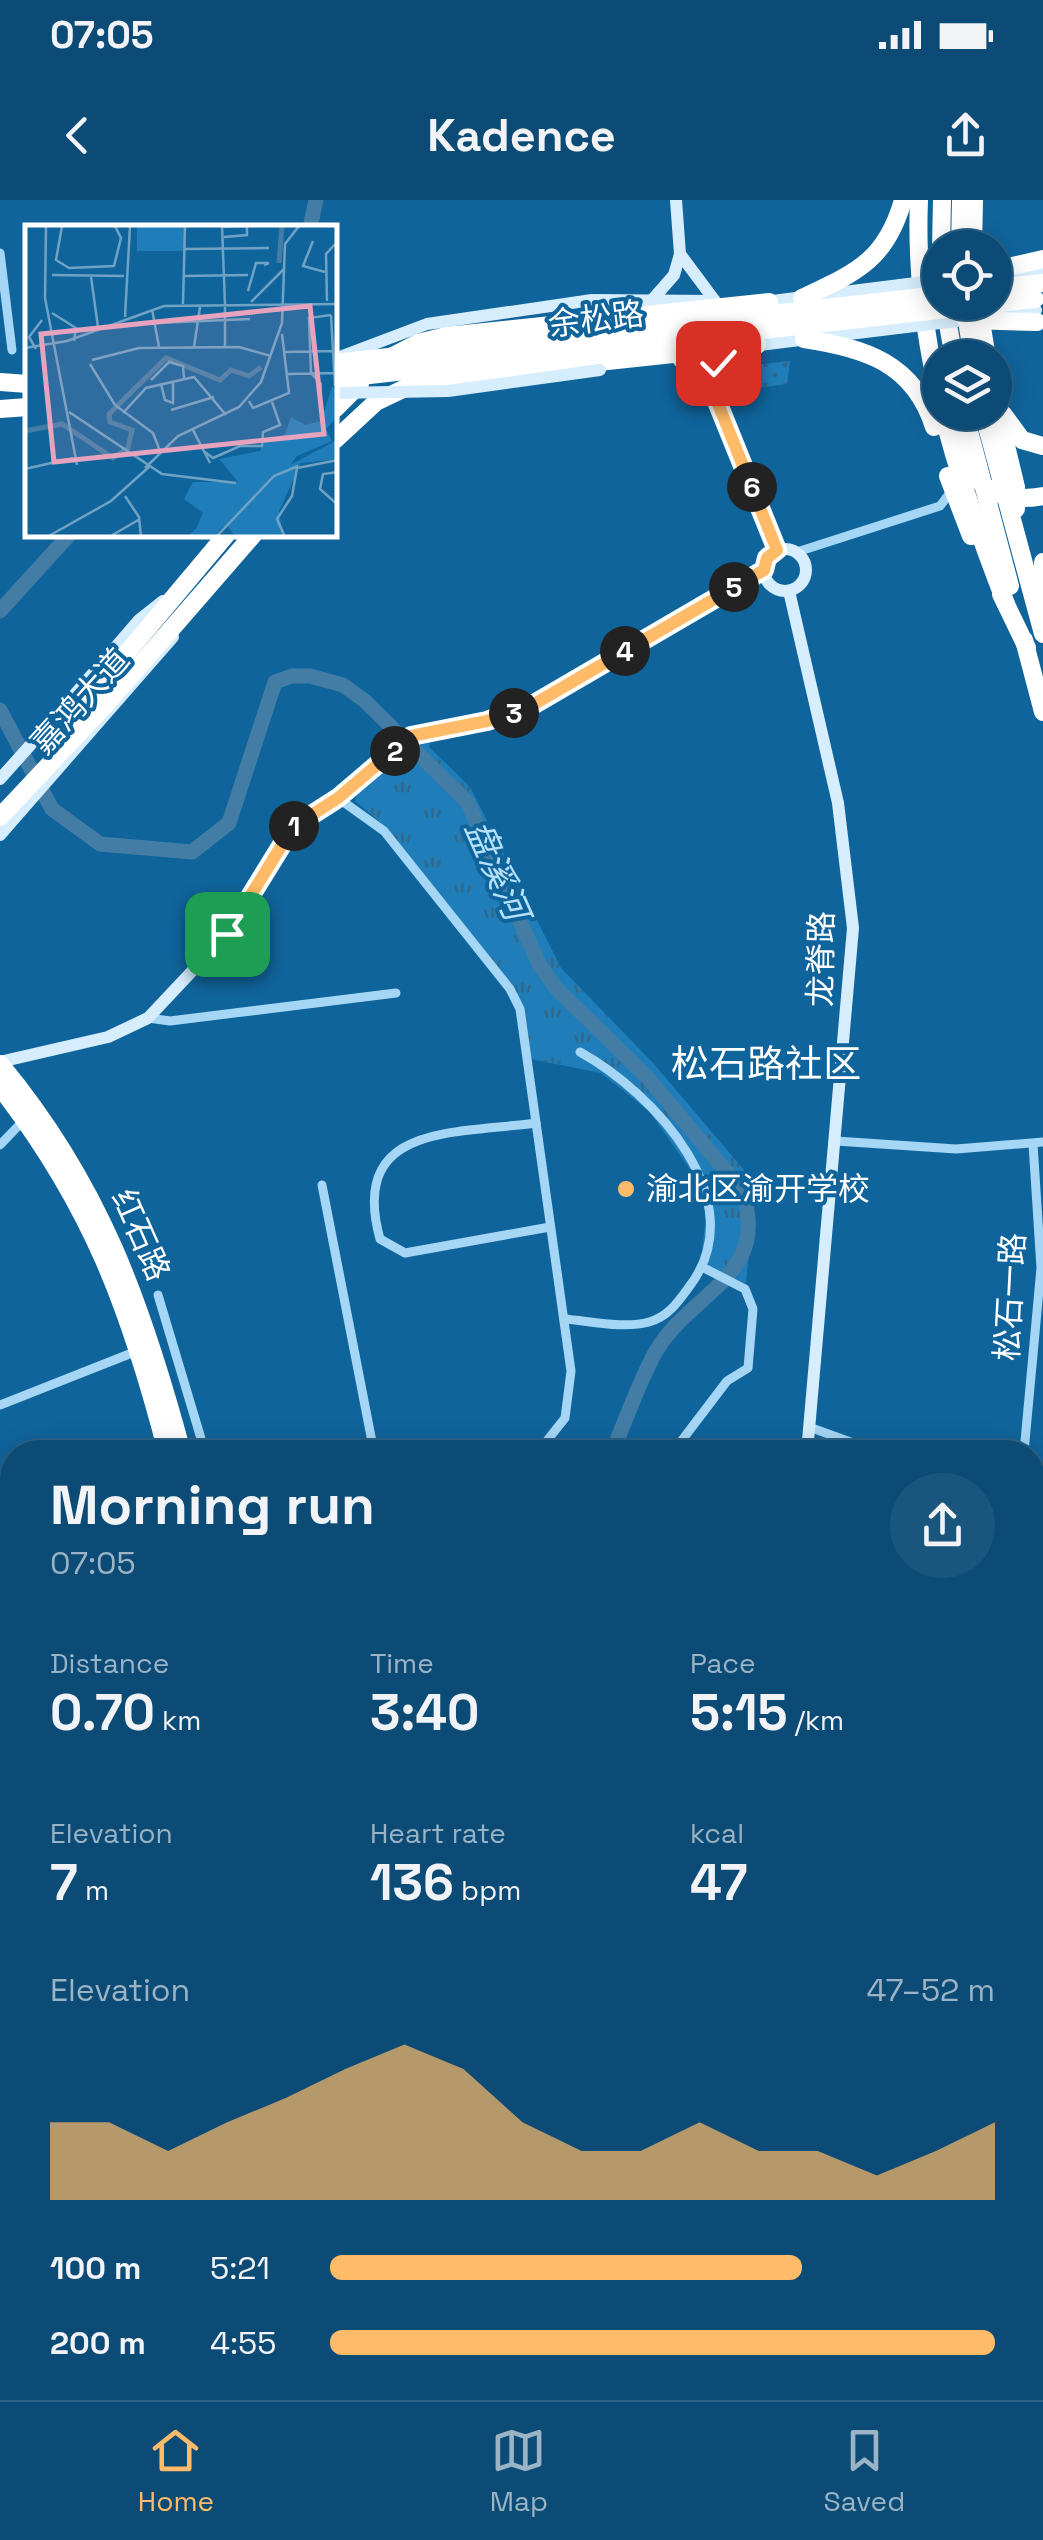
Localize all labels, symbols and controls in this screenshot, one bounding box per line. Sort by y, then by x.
text: 07:05 [50,11,154,59]
text: Kadence [427,107,616,164]
icon: back [50,108,105,163]
icon: share [938,108,993,163]
inset map [25,225,338,538]
map controls [922,230,1012,430]
button: locate [922,230,1012,320]
street label: 余松路 [546,293,646,345]
pin [676,321,761,406]
icon: check [691,336,746,391]
button: layers [922,340,1012,430]
pin: 6 [727,462,777,512]
text: 6 [743,469,761,505]
pin: 5 [709,562,759,612]
text: 5 [726,569,742,605]
pin: 4 [600,626,650,676]
text: 4 [616,633,634,669]
street label: 嘉鸿大道 [22,640,138,762]
pin: 3 [489,688,539,738]
text: 3 [505,695,523,731]
pin: 2 [370,726,420,776]
text: 2 [387,733,403,769]
pin: 1 [269,801,319,851]
text: 1 [288,808,300,844]
water label: 盘溪河 [456,813,541,932]
pin [185,892,270,977]
icon: arrive [200,907,255,962]
street label: 龙脊路 [800,911,842,1007]
district label: 松石路社区 [671,1040,861,1088]
place label: 渝北区渝开学校 [646,1169,870,1209]
marker: 渝北区渝开学校 [615,1178,637,1200]
street label: 红石路 [103,1183,179,1287]
street label: 松石一路 [987,1232,1033,1362]
text: Morning run [50,1470,375,1540]
button: share [890,1473,995,1578]
text: 07:05 [50,1543,136,1583]
text: Distance [50,1645,169,1681]
text: Time [370,1645,434,1681]
text: Pace [690,1645,756,1681]
text: 0.70 [50,1681,155,1745]
text: 3:40 [370,1681,480,1745]
text: 5:15 [690,1681,788,1745]
text: km [155,1702,201,1738]
text: /km [788,1702,844,1738]
text: Elevation [50,1815,173,1851]
text: Heart rate [370,1815,506,1851]
text: kcal [690,1815,744,1851]
text: 7 [50,1851,78,1915]
text: 136 [370,1851,454,1915]
text: 47 [690,1851,747,1915]
text: m [78,1872,109,1908]
text: bpm [454,1872,521,1908]
text: Elevation [50,1970,190,2010]
text: 47–52 m [866,1970,995,2010]
text: 100 m [50,2248,141,2288]
text: 5:21 [210,2248,270,2288]
text: 200 m [50,2323,146,2363]
text: 4:55 [210,2323,276,2363]
tab: Home [138,2423,214,2519]
tab: Map [490,2423,548,2519]
tab: Saved [824,2423,905,2519]

